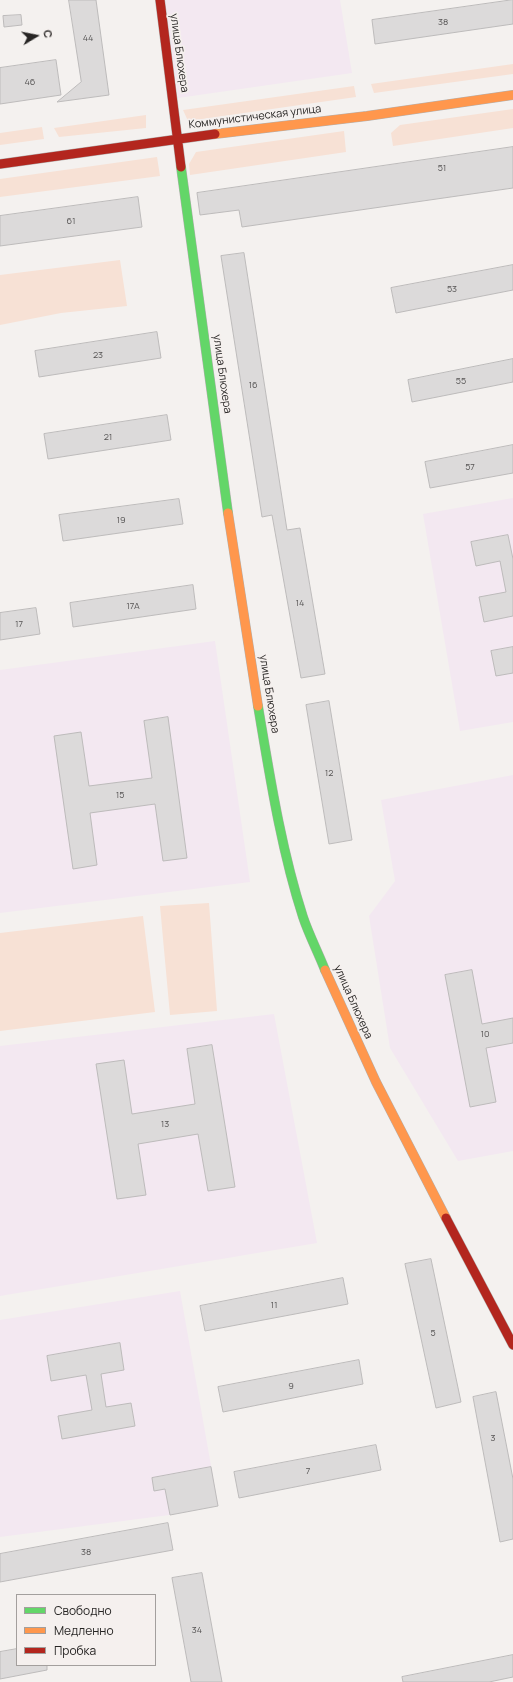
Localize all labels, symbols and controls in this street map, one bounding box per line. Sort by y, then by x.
street label: улица Блюхера [167,13,191,93]
north arrow [16,16,56,56]
house number: 38 [438,17,448,27]
text: С [40,29,56,39]
house number: 44 [83,33,93,43]
house number: 46 [25,77,35,87]
street label: Коммунистическая улица [188,102,322,132]
house number: 51 [438,163,446,173]
house number: 61 [67,216,75,226]
house number: 53 [447,284,457,294]
street label: улица Блюхера [210,334,234,414]
house number: 23 [93,350,103,360]
house number: 55 [456,376,466,386]
house number: 16 [248,380,258,390]
house number: 21 [104,432,112,442]
house number: 57 [465,462,475,472]
house number: 19 [116,515,126,525]
house number: 14 [296,598,304,608]
house number: 17А [126,601,140,611]
house number: 17 [15,619,23,629]
street label: улица Блюхера [256,654,282,734]
house number: 12 [325,768,333,778]
house number: 15 [116,790,124,800]
street label: улица Блюхера [331,963,375,1041]
house number: 10 [481,1029,489,1039]
house number: 13 [161,1119,169,1129]
house number: 11 [270,1300,278,1310]
house number: 5 [430,1328,436,1338]
house number: 9 [288,1381,294,1391]
house number: 3 [491,1433,495,1443]
house number: 7 [306,1466,310,1476]
house number: 38 [81,1547,91,1557]
legend [16,1594,156,1666]
text: Свободно [54,1602,112,1619]
text: Медленно [54,1622,114,1639]
house number: 34 [192,1625,202,1635]
text: Пробка [54,1642,96,1659]

